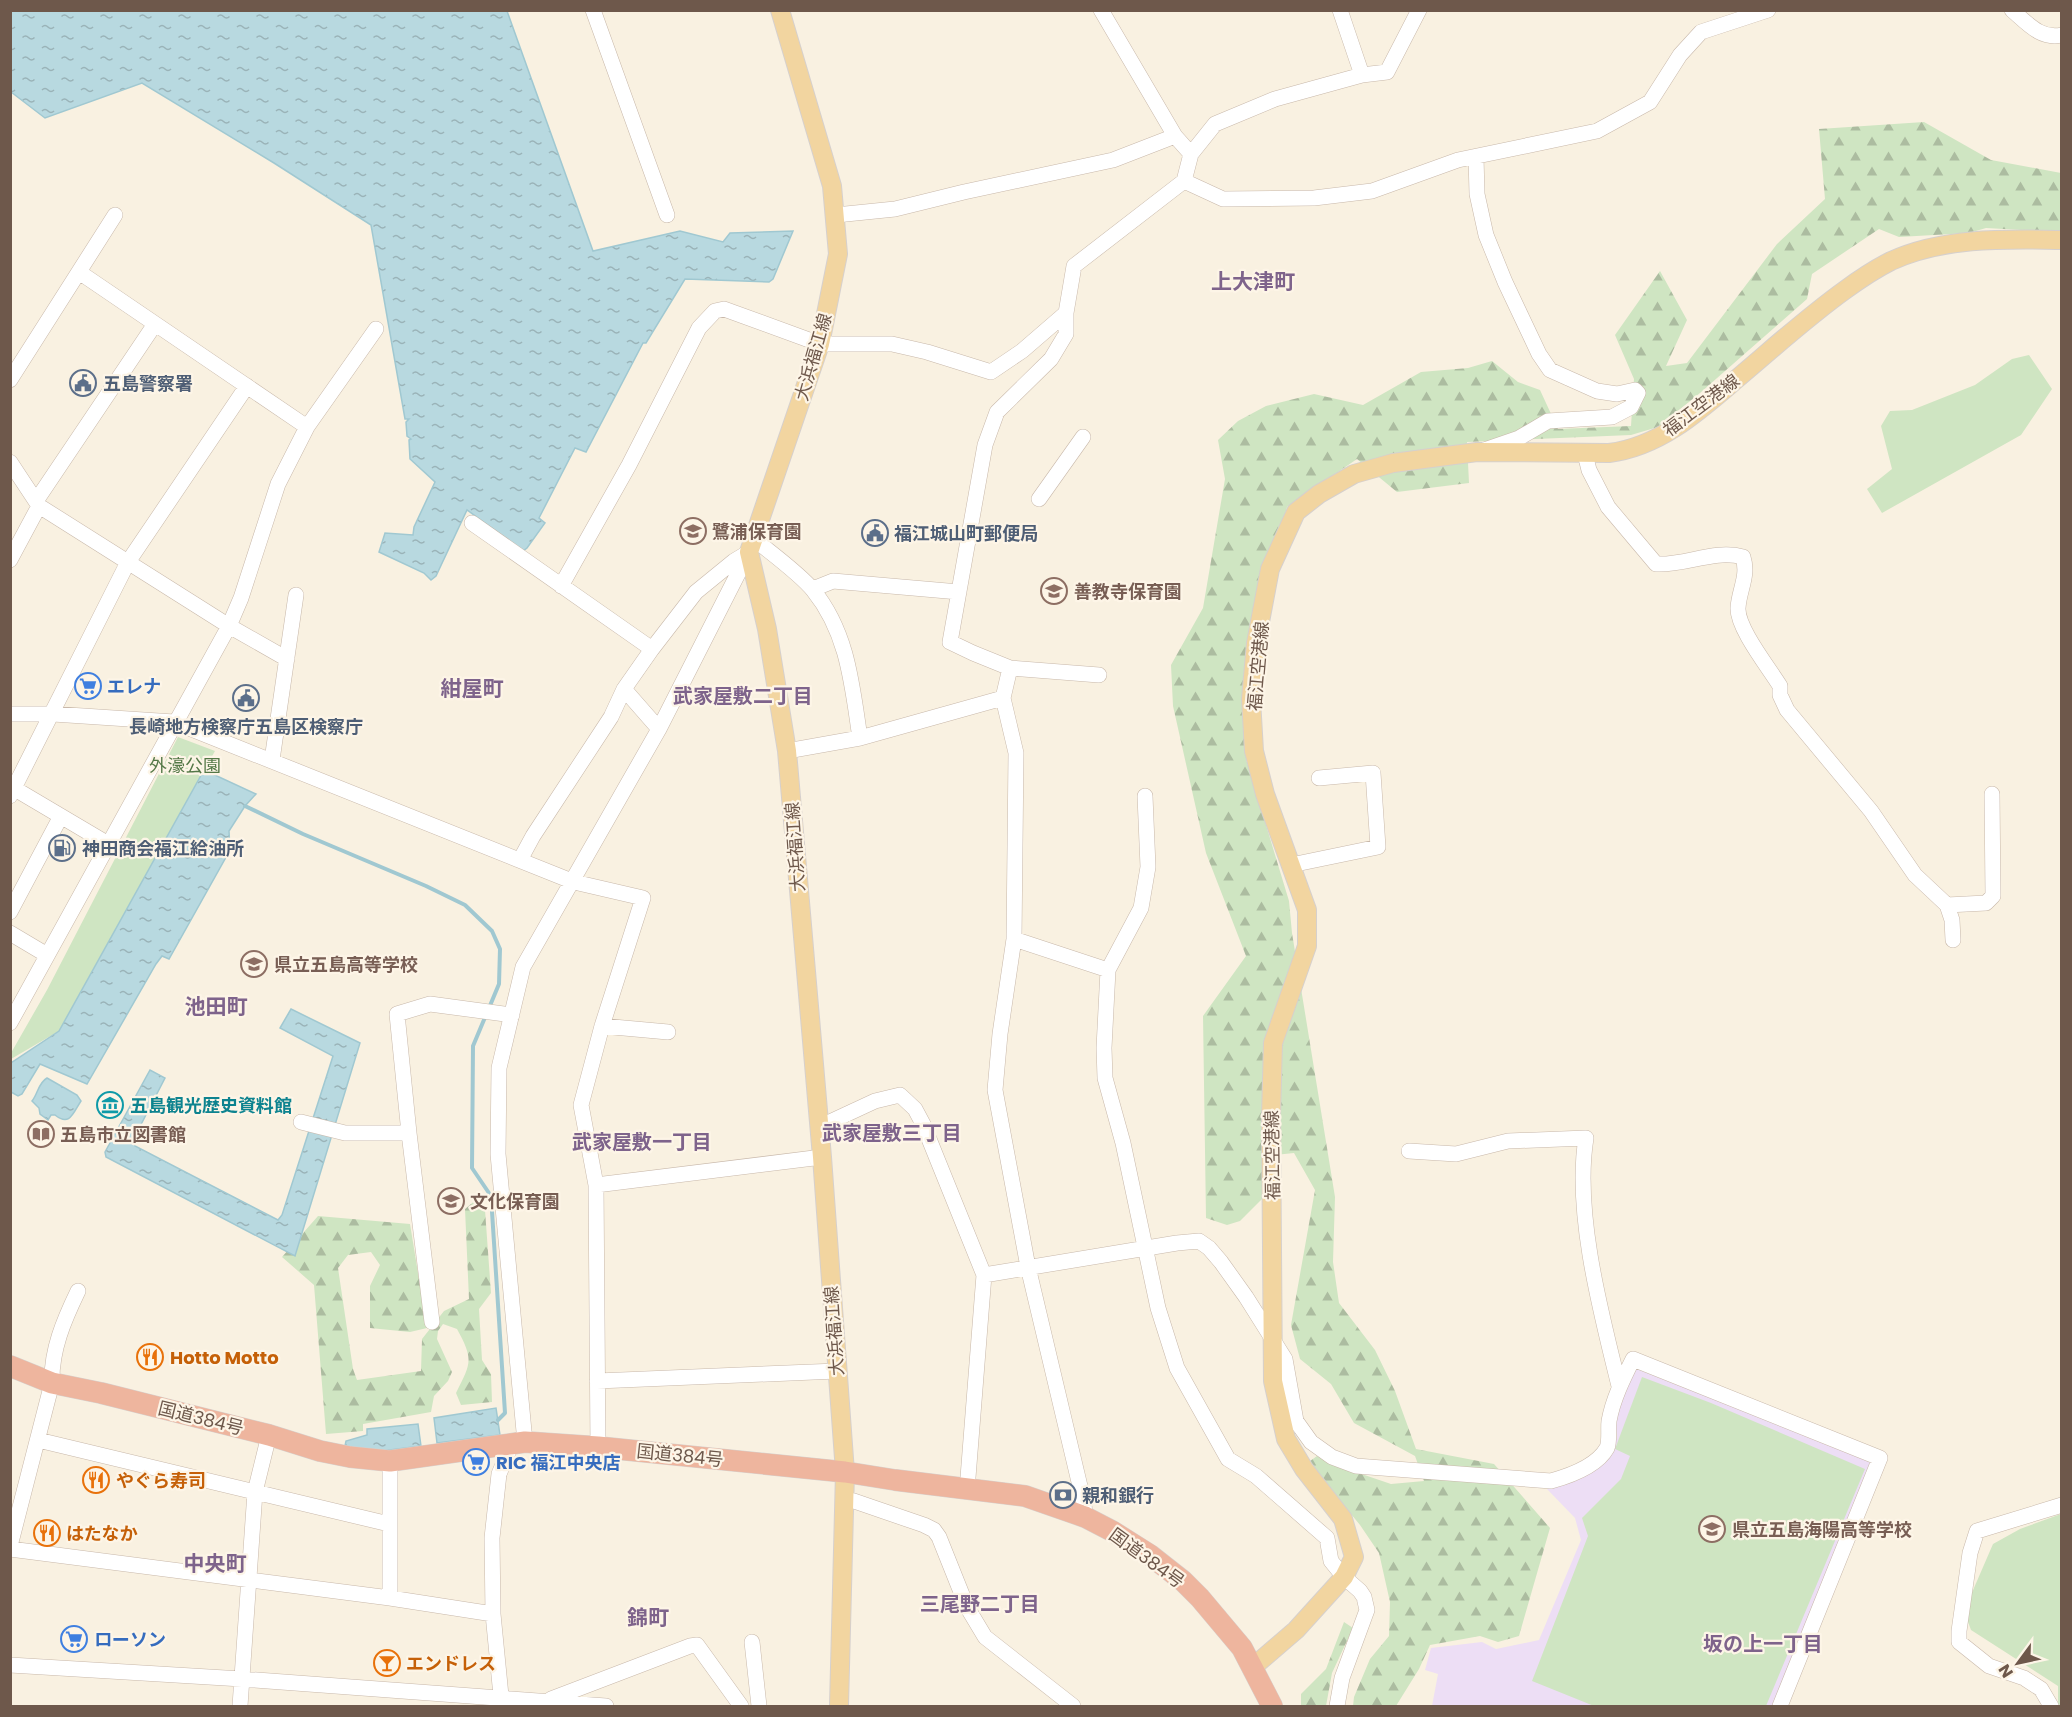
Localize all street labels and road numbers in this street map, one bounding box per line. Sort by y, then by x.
street label: 大浜福江線 [789,310,837,404]
street label: 福江空港線 [1658,368,1744,442]
street label: 福江空港線 [1242,620,1274,712]
street label: 大浜福江線 [779,801,811,893]
street label: 福江空港線 [1259,1110,1285,1200]
street label: 大浜福江線 [818,1285,850,1377]
street label: 国道384号 [156,1395,246,1441]
street label: 国道384号 [635,1438,725,1472]
street label: 国道384号 [1104,1522,1190,1594]

